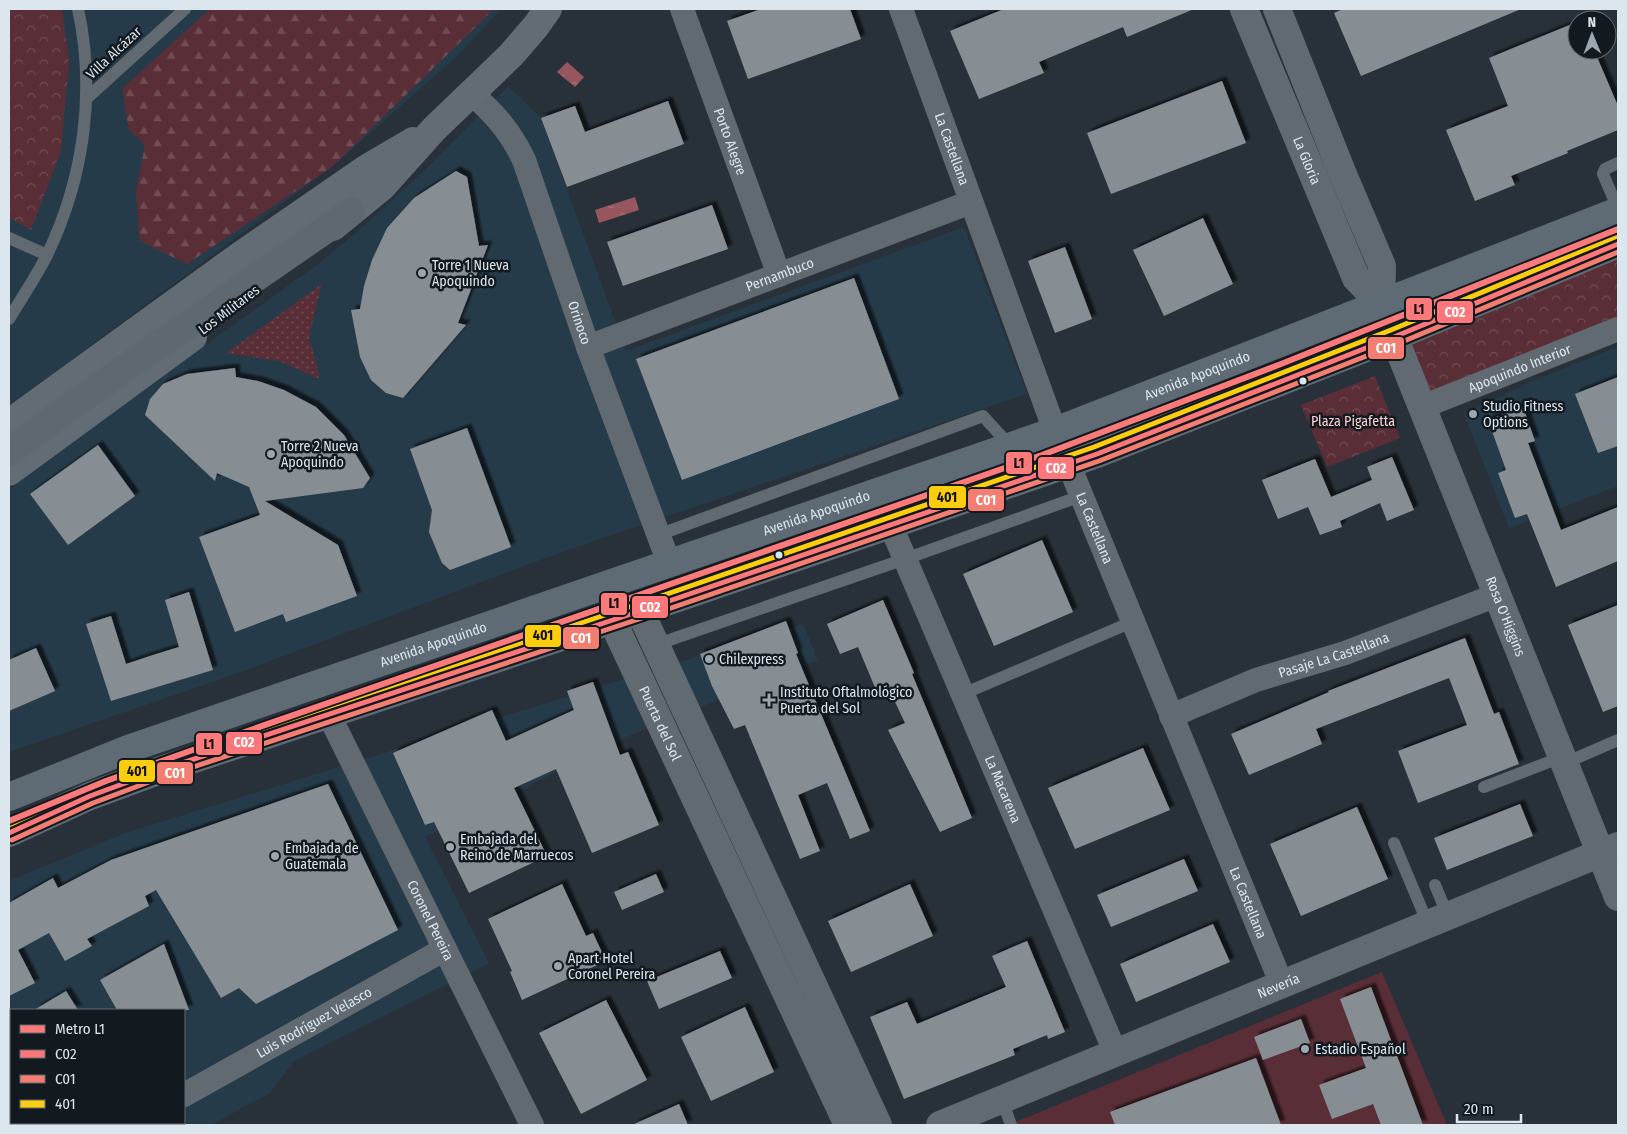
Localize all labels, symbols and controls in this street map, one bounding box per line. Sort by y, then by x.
north arrow [1567,10,1617,60]
text: N [1587,14,1596,31]
street label: Villa Alcázar [83,23,145,83]
street label: Porto Alegre [710,106,750,177]
street label: La Castellana [931,110,973,188]
street label: La Gloria [1289,134,1325,187]
street label: Pernambuco [743,254,816,295]
place label: Torre 1 Nueva Apoquindo [432,257,509,290]
marker: Torre 1 Nueva Apoquindo [416,267,428,279]
street label: Los Militares [195,282,263,338]
line badge: L1 [1405,297,1433,321]
street label: Orinoco [564,299,595,347]
line badge: C02 [1436,300,1474,324]
text: L1 [1414,301,1424,318]
text: C02 [1444,304,1466,321]
line badge: C01 [1367,336,1405,360]
text: C01 [1376,340,1396,357]
street label: Apoquindo Interior [1466,340,1574,396]
street label: Avenida Apoquindo [1142,347,1252,404]
unlabelled marker [1298,376,1308,386]
place label: Studio Fitness Options [1483,398,1563,431]
marker: Studio Fitness Options [1467,408,1479,420]
park label: Plaza Pigafetta [1311,413,1395,430]
place label: Torre 2 Nueva Apoquindo [281,438,359,471]
marker: Torre 2 Nueva Apoquindo [265,448,277,460]
line badge: L1 [1005,451,1033,475]
text: L1 [1014,455,1024,472]
line badge: C02 [1037,456,1075,480]
text: C02 [1045,460,1067,477]
line badge: 401 [928,485,967,509]
street label: Avenida Apoquindo [761,487,872,539]
line badge: C01 [967,488,1005,512]
text: 401 [937,489,957,506]
street label: La Castellana [1072,490,1117,566]
text: C01 [976,492,996,509]
unlabelled marker [774,550,784,560]
street label: Rosa O'Higgins [1482,574,1529,659]
line badge: L1 [600,592,628,616]
text: L1 [609,595,619,612]
line badge: C02 [631,595,669,619]
text: C02 [639,599,661,616]
street label: Avenida Apoquindo [378,618,489,670]
line badge: 401 [524,624,562,648]
line badge: C01 [562,626,600,650]
text: 401 [533,627,553,644]
street label: Pasaje La Castellana [1276,628,1392,681]
text: C01 [571,630,591,647]
place label: Chilexpress [719,651,784,668]
marker: Chilexpress [703,653,715,665]
street label: Puerta del Sol [636,683,685,764]
place label: Instituto Oftalmológico Puerta del Sol [780,684,912,717]
marker: Instituto Oftalmológico Puerta del Sol [762,693,776,707]
line badge: C02 [225,731,263,755]
line badge: L1 [195,732,223,756]
text: C02 [233,734,255,751]
text: L1 [204,736,214,753]
street label: La Macarena [981,753,1025,825]
line badge: 401 [118,759,156,783]
line badge: C01 [156,761,194,785]
text: 401 [127,763,147,780]
text: C01 [165,765,185,782]
place label: Embajada del Reino de Marruecos [460,831,574,864]
place label: Embajada de Guatemala [285,840,359,873]
marker: Embajada del Reino de Marruecos [444,841,456,853]
marker: Embajada de Guatemala [269,850,281,862]
street label: La Castellana [1226,864,1271,941]
street label: Coronel Pereira [404,877,458,963]
place label: Apart Hotel Coronel Pereira [568,950,656,983]
marker: Apart Hotel Coronel Pereira [552,960,564,972]
street label: Nevería [1255,969,1302,1002]
street label: Luis Rodríguez Velasco [253,983,375,1061]
legend [10,1009,185,1124]
text: Metro L1 [55,1020,105,1038]
place label: Estadio Español [1315,1041,1406,1058]
marker: Estadio Español [1299,1043,1311,1055]
text: C02 [55,1045,77,1063]
text: C01 [55,1070,76,1088]
scale bar [1457,1092,1521,1124]
text: 401 [55,1095,76,1113]
text: 20 m [1464,1100,1494,1118]

